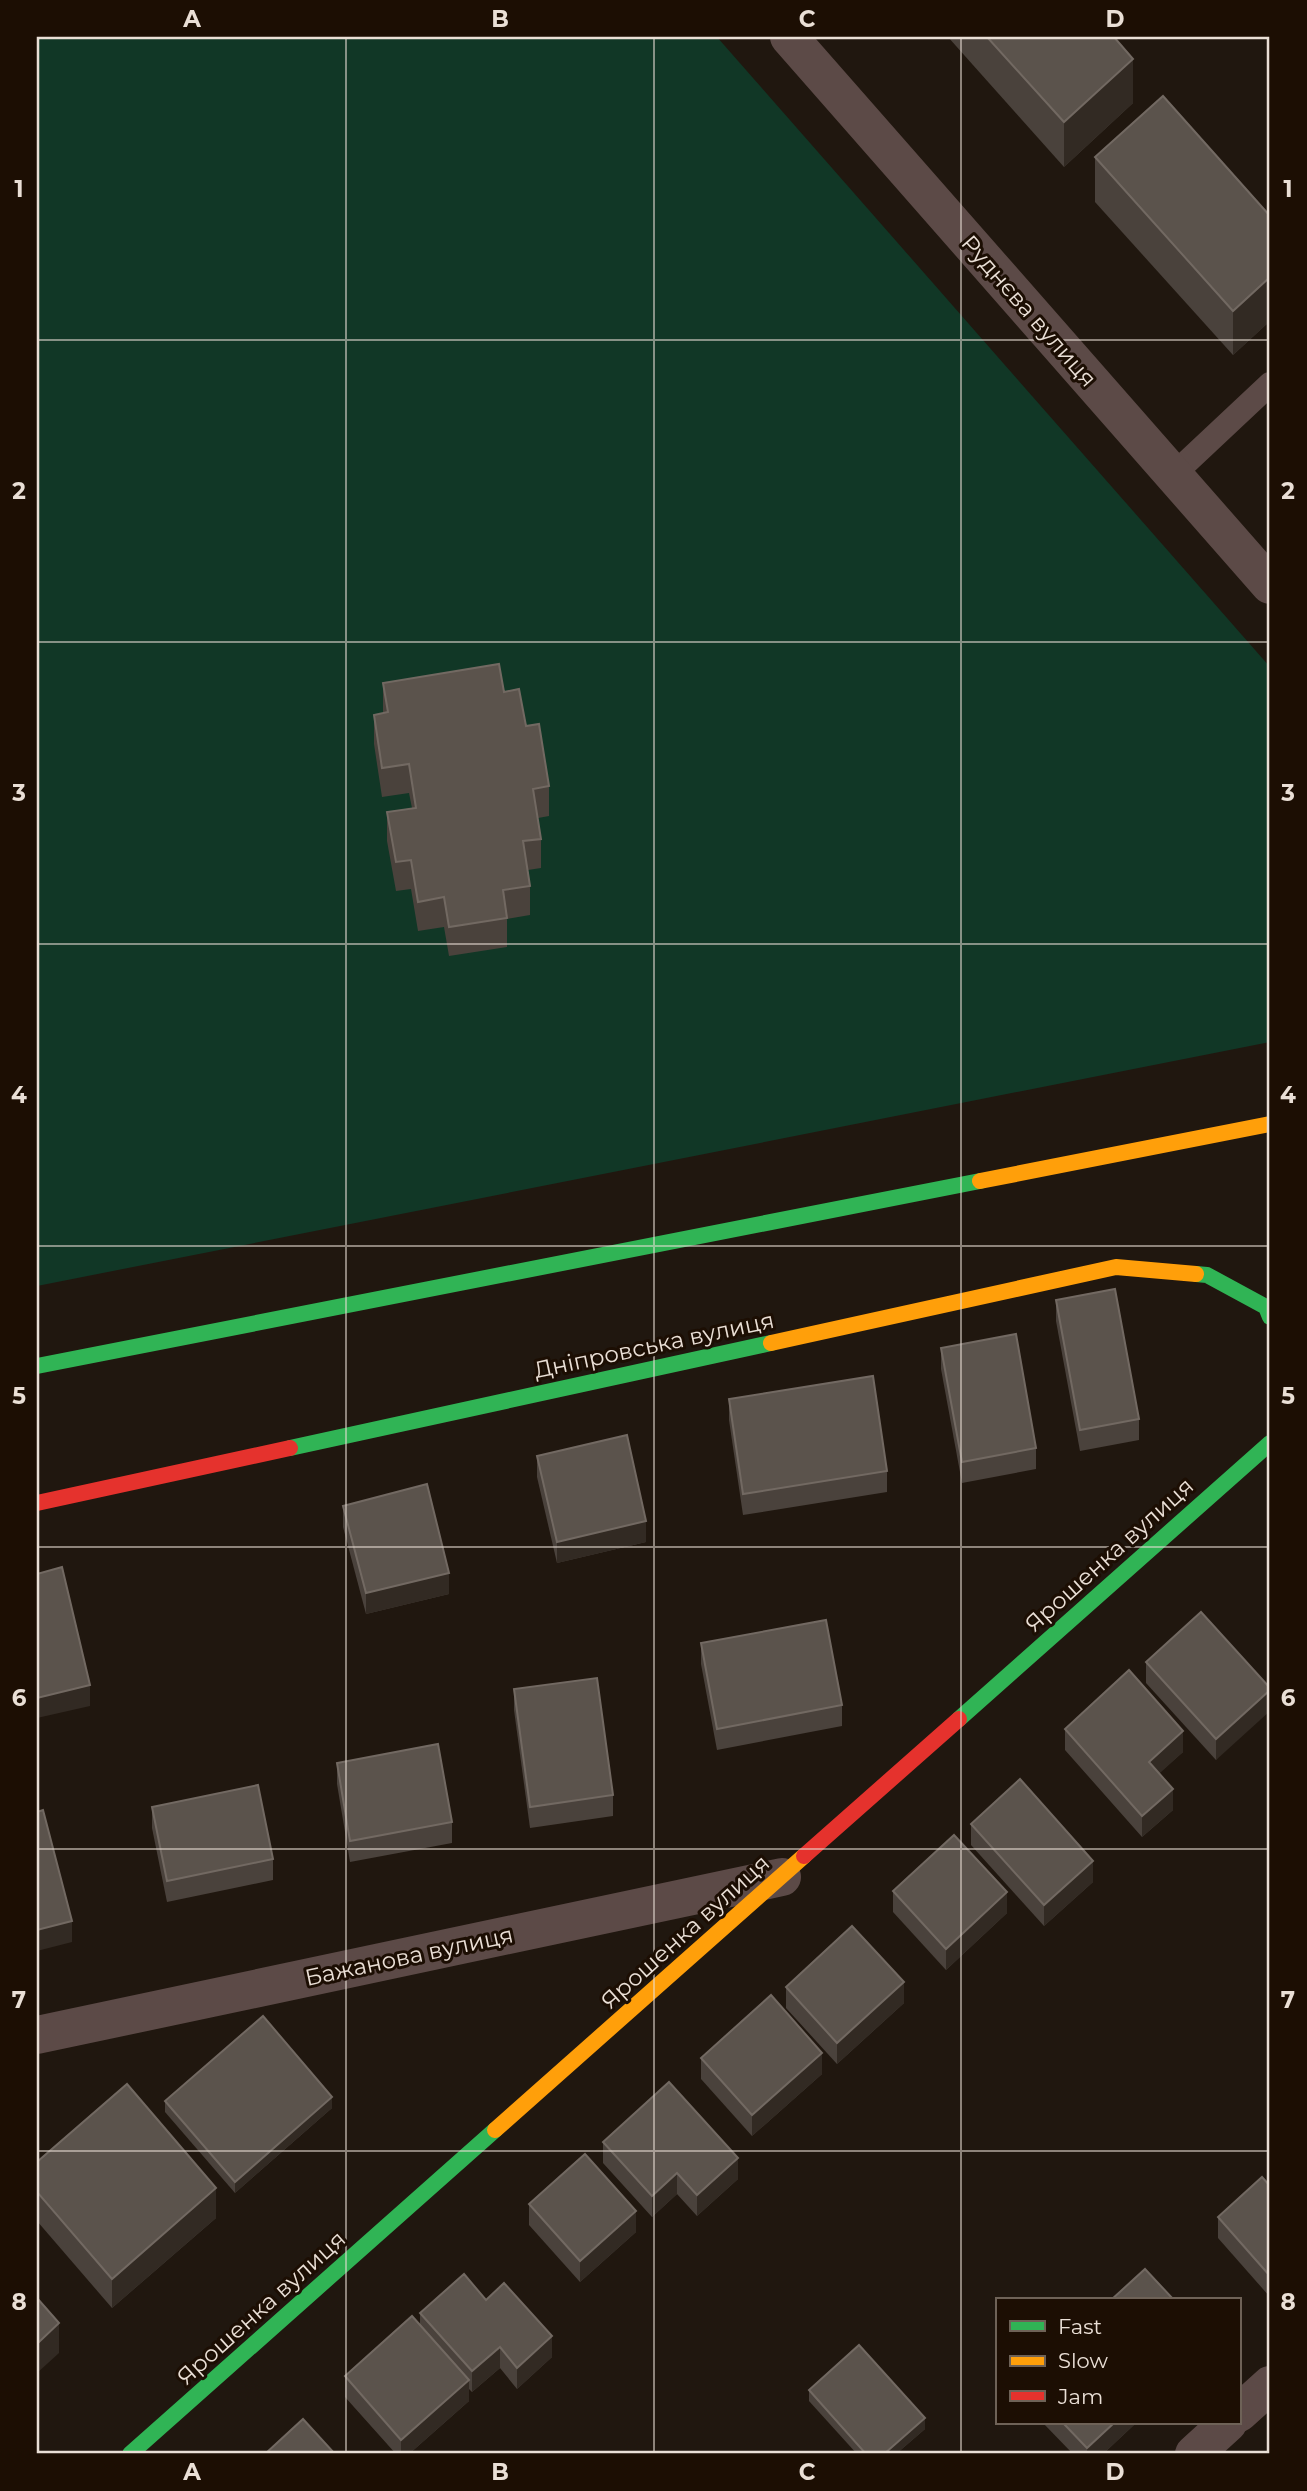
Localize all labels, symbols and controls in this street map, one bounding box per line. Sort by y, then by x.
text: A [182,5,201,33]
text: B [491,5,509,33]
text: C [799,5,816,33]
text: D [1106,5,1125,33]
text: 1 [14,175,24,203]
text: 1 [1283,175,1293,203]
street label: Руднєва вулиця [956,229,1102,393]
text: 2 [12,477,26,505]
text: 2 [1281,477,1295,505]
text: 3 [11,779,26,807]
text: 3 [1280,779,1295,807]
text: 4 [11,1081,27,1109]
text: 4 [1280,1081,1296,1109]
street label: Дніпровська вулиця [531,1306,777,1384]
text: 5 [12,1382,26,1410]
text: 5 [1281,1382,1295,1410]
street label: Ярошенка вулиця [1019,1472,1199,1638]
text: 6 [12,1684,27,1712]
text: 6 [1281,1684,1296,1712]
street label: Ярошенка вулиця [595,1849,775,2015]
street label: Бажанова вулиця [302,1920,516,1992]
text: 7 [12,1986,26,2014]
text: 7 [1281,1986,1295,2014]
street label: Ярошенка вулиця [171,2225,351,2391]
text: 8 [11,2288,27,2316]
text: 8 [1280,2288,1296,2316]
legend [996,2298,1240,2424]
text: Fast [1058,2314,1102,2339]
text: Slow [1058,2348,1108,2373]
text: Jam [1057,2384,1103,2409]
text: A [182,2458,201,2486]
text: B [491,2458,509,2486]
text: C [799,2458,816,2486]
text: D [1106,2458,1125,2486]

